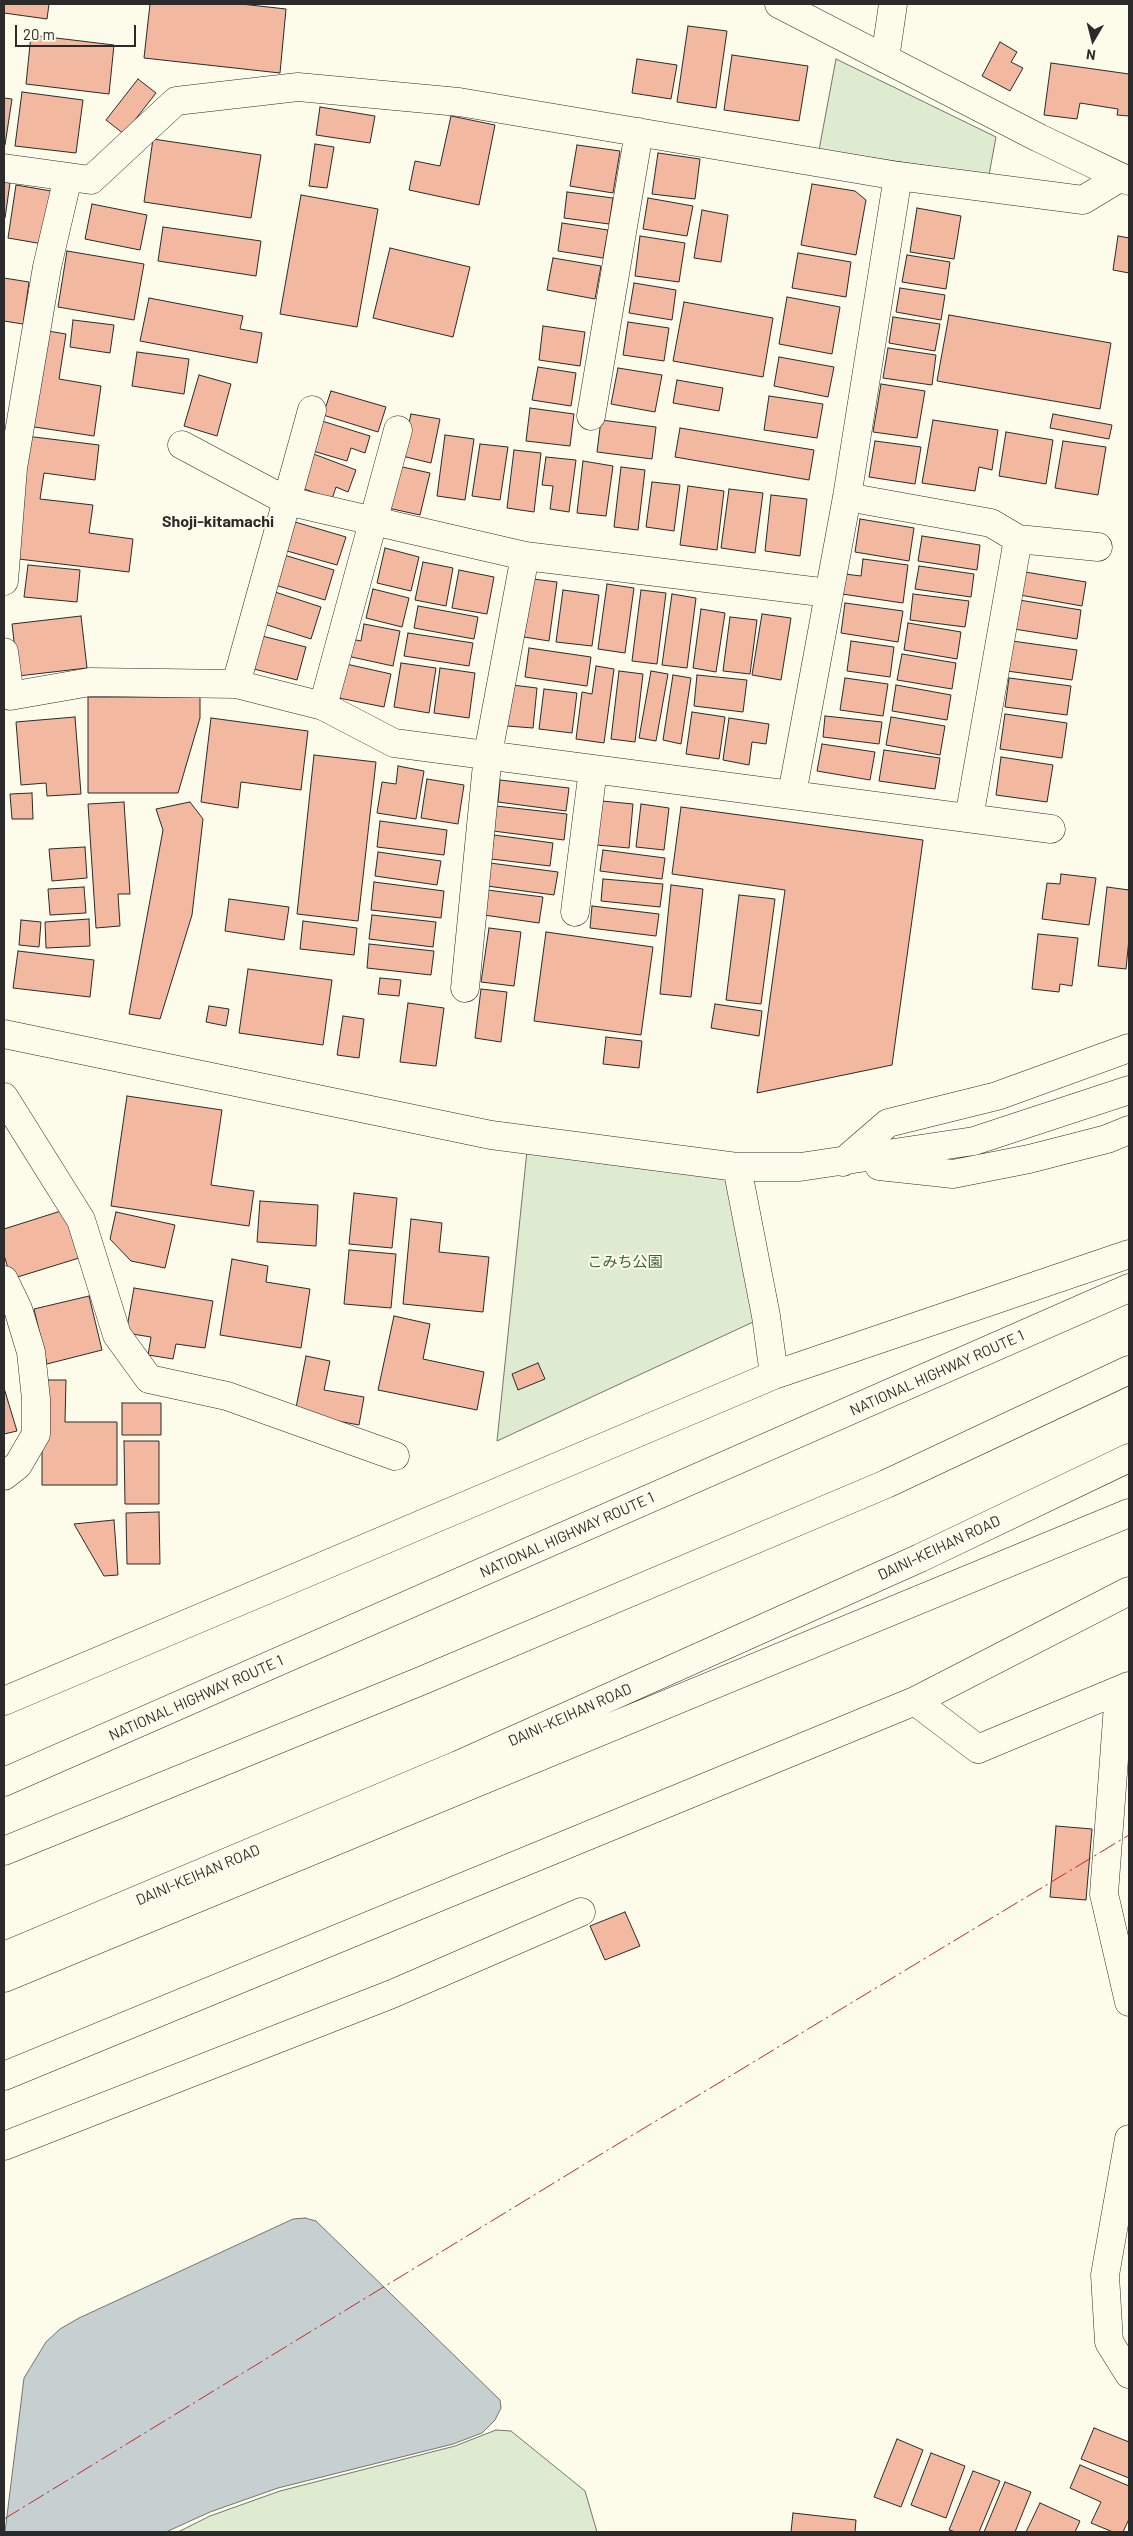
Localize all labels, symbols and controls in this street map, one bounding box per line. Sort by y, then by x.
scale bar [18,15,139,47]
north arrow [1068,15,1118,65]
text: 20 m [23,25,55,43]
text: N [1085,46,1097,64]
district label: Shoji-kitamachi [162,512,274,532]
park label: こみち公園 [588,1253,662,1271]
street label: NATIONAL HIGHWAY ROUTE 1 [847,1326,1027,1420]
street label: NATIONAL HIGHWAY ROUTE 1 [477,1488,657,1582]
street label: DAINI-KEIHAN ROAD [875,1512,1003,1584]
street label: NATIONAL HIGHWAY ROUTE 1 [106,1651,286,1745]
street label: DAINI-KEIHAN ROAD [506,1680,634,1750]
street label: DAINI-KEIHAN ROAD [133,1841,263,1909]

